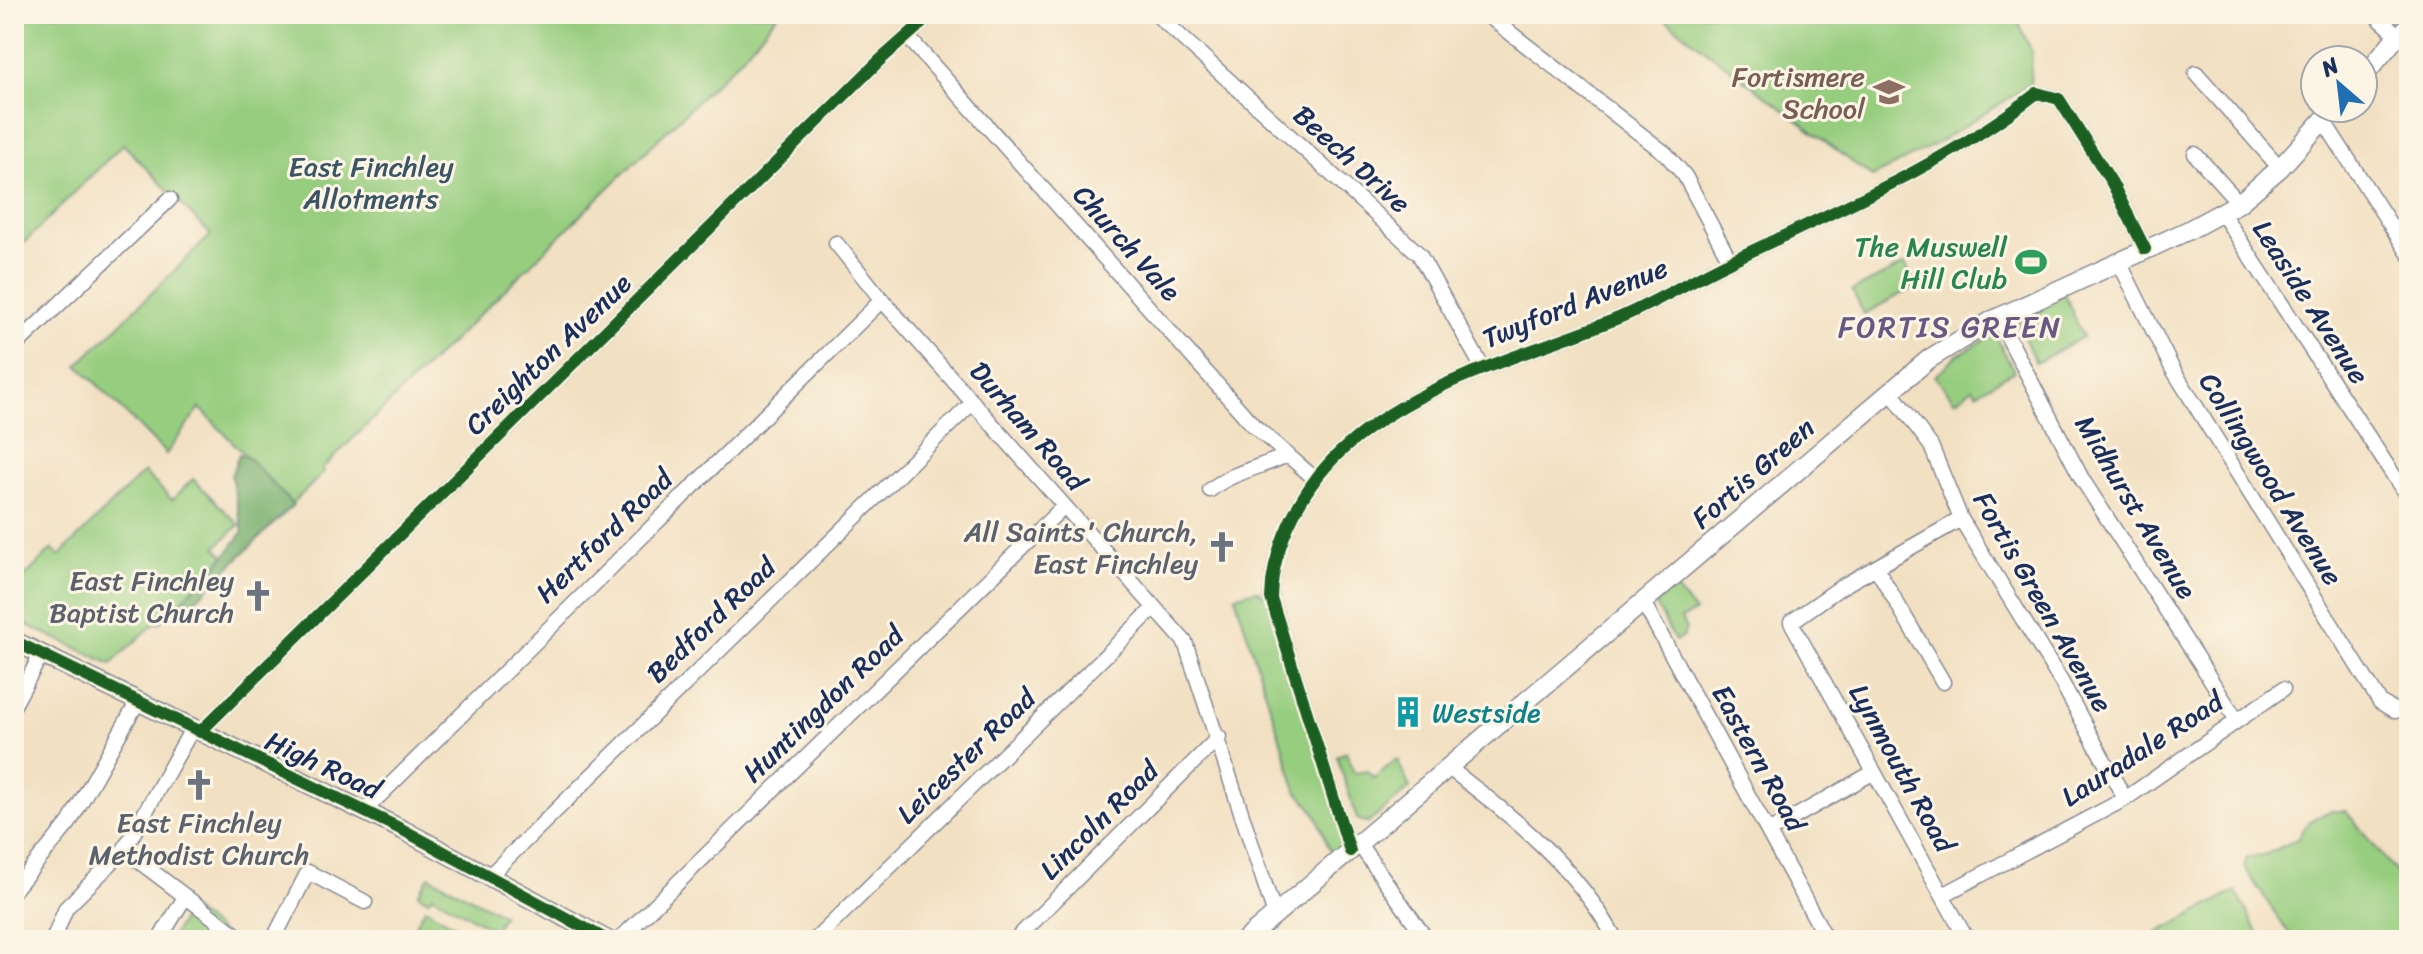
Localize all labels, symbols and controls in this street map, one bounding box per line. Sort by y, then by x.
north arrow [2299,44,2379,124]
text: N [2313,46,2346,88]
place label: Fortismere School [1732,52,1866,133]
school or university icon: Fortismere School [1872,75,1906,109]
street label: Beech Drive [1281,92,1423,226]
park label: East Finchley Allotments [289,142,454,223]
street label: Church Vale [1060,173,1194,313]
street label: Leaside Avenue [2239,210,2383,394]
place label: The Muswell Hill Club [1854,222,2008,303]
street label: Twyford Avenue [1474,243,1676,363]
sports icon: The Muswell Hill Club [2014,245,2048,279]
street label: Creighton Avenue [453,261,643,447]
district label: FORTIS GREEN [1838,300,2062,354]
street label: Durham Road [957,349,1101,504]
street label: Collingwood Avenue [2185,362,2357,596]
street label: Fortis Green [1680,405,1826,541]
street label: Midhurst Avenue [2061,405,2211,609]
street label: Hertford Road [523,455,686,615]
street label: Fortis Green Avenue [1959,482,2127,722]
place label: All Saints' Church, East Finchley [963,507,1198,588]
church icon: All Saints' Church, East Finchley [1205,530,1239,564]
street label: Bedford Road [634,543,789,695]
place label: East Finchley Baptist Church [49,556,234,637]
church icon: East Finchley Baptist Church [241,579,275,613]
street label: Huntingdon Road [730,612,917,795]
street label: Leicester Road [884,674,1049,836]
street label: Lynmouth Road [1835,674,1970,864]
street label: Eastern Road [1698,675,1821,843]
street label: Lauradale Road [2051,677,2235,820]
place label: Westside [1432,688,1541,737]
building icon: Westside [1391,695,1425,729]
street label: High Road [257,717,391,814]
street label: Lincoln Road [1027,747,1172,892]
church icon: East Finchley Methodist Church [182,768,216,802]
place label: East Finchley Methodist Church [89,798,309,879]

